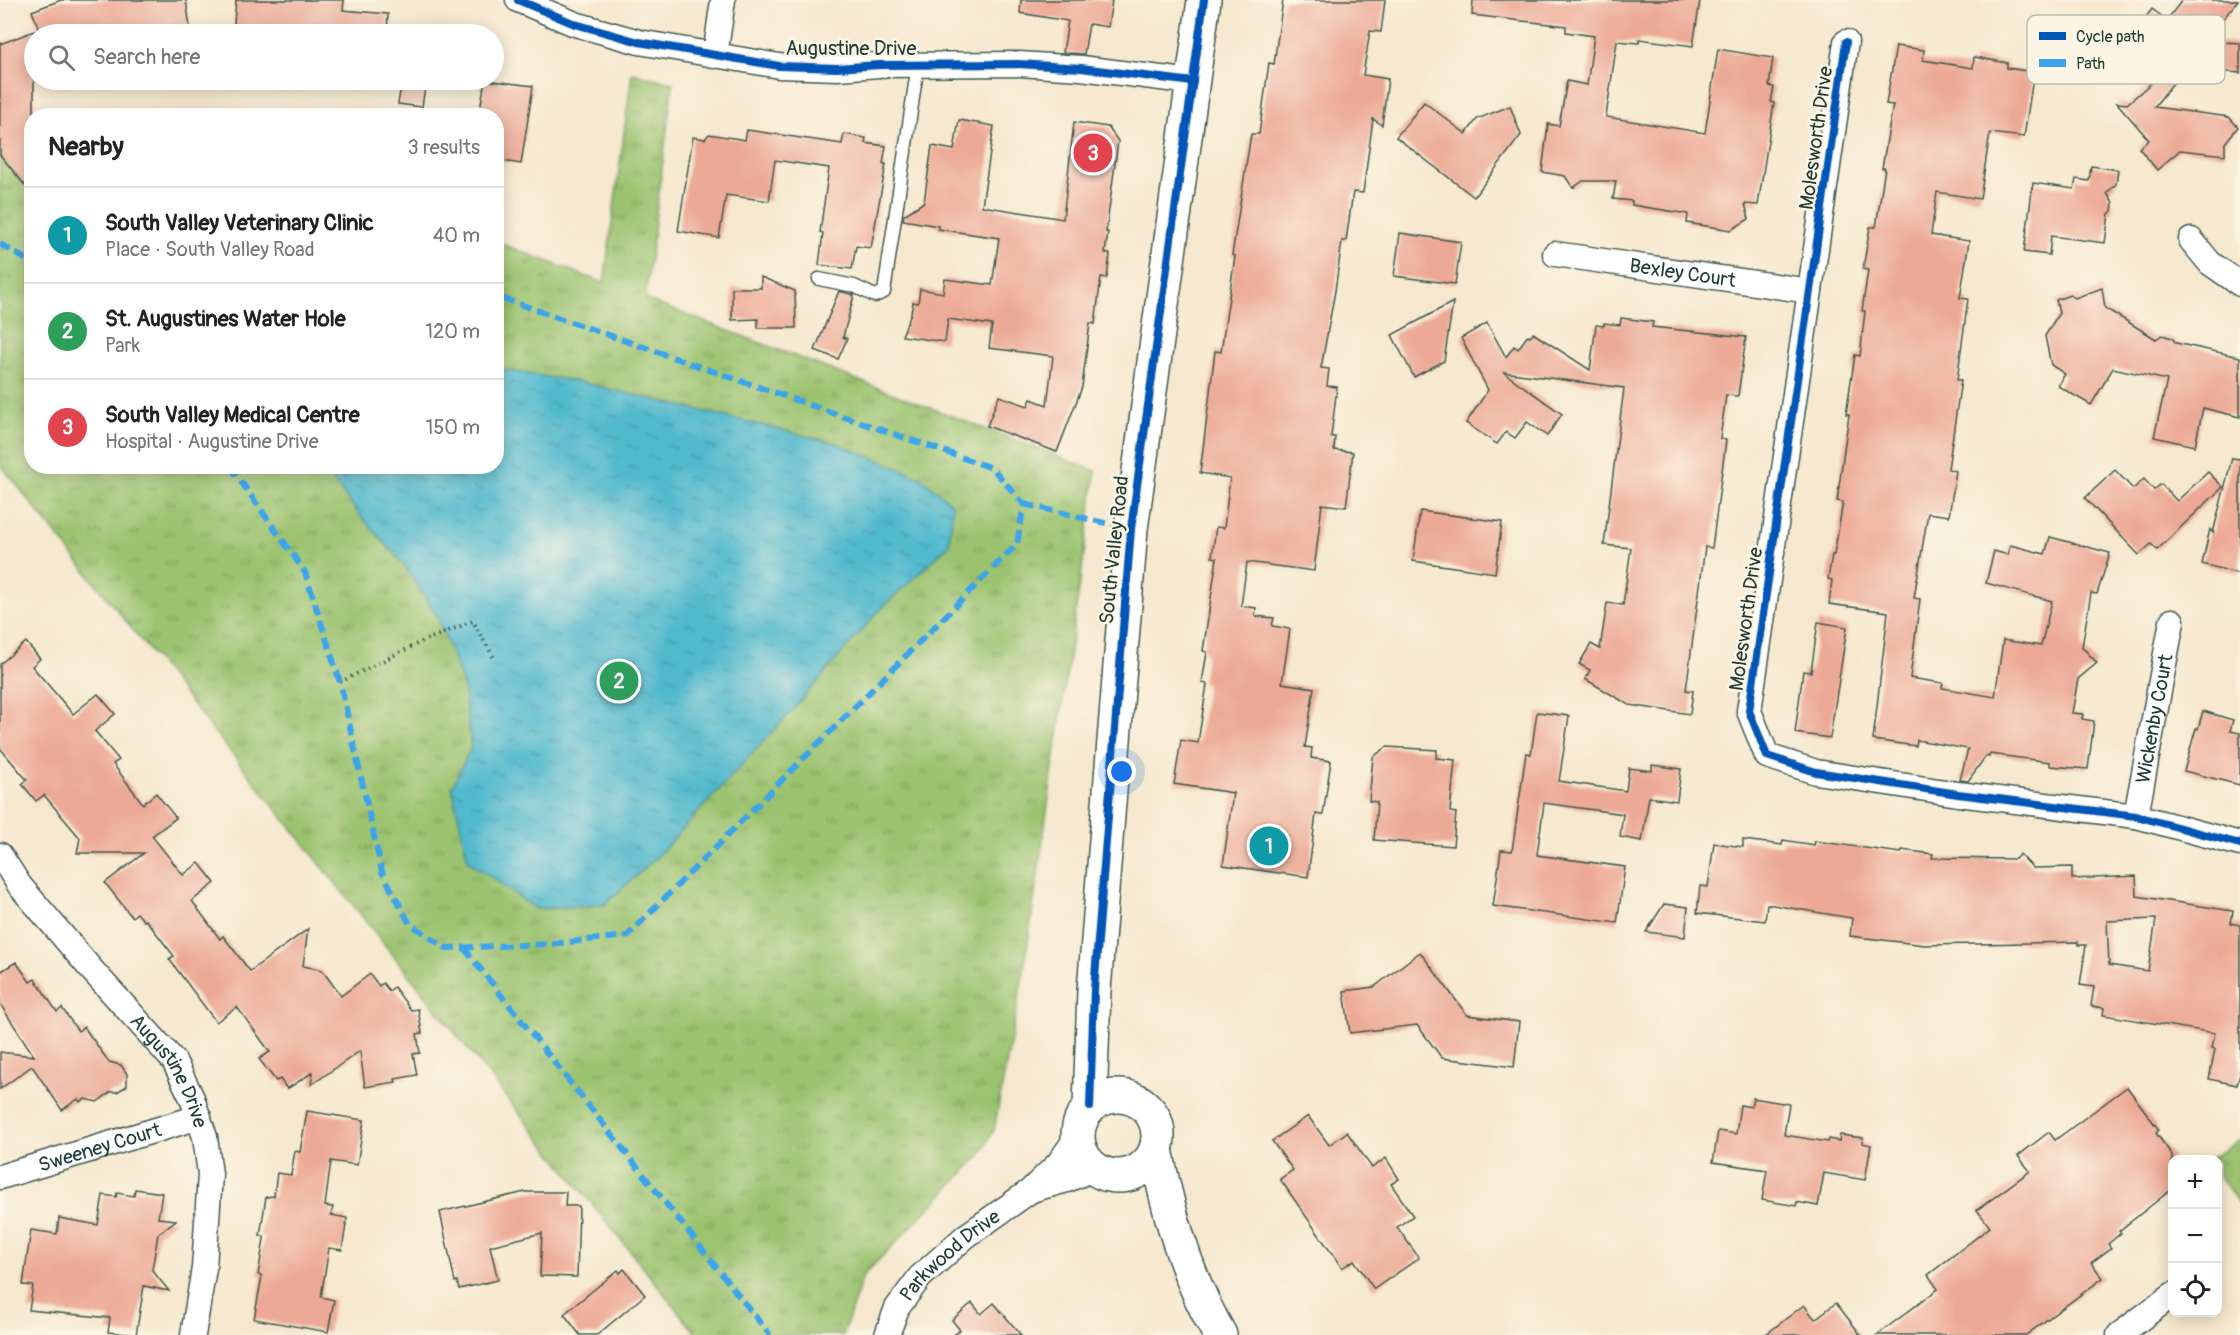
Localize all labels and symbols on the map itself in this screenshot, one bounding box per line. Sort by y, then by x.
legend [2027,15,2225,84]
text: Cycle path [2076,27,2144,47]
street label: Augustine Drive [786,36,917,61]
text: Path [2076,54,2105,74]
street label: Molesworth Drive [1794,65,1838,211]
pin: 3 [1074,130,1112,176]
street label: Bexley Court [1628,252,1738,293]
street label: South Valley Road [1094,475,1134,625]
street label: Molesworth Drive [1724,546,1768,692]
street label: Wickenby Court [2130,651,2178,785]
pin: 2 [600,658,638,704]
your location [1107,757,1136,786]
pin: 1 [1250,824,1288,868]
street label: Augustine Drive [125,1008,213,1131]
street label: Sweeney Court [35,1116,165,1177]
street label: Parkwood Drive [894,1204,1005,1306]

